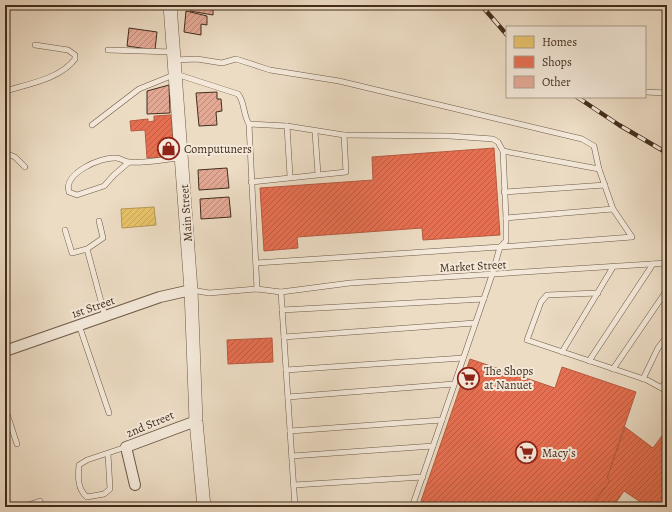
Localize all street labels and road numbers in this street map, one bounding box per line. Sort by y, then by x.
street label: Main Street [176,184,196,242]
street label: Market Street [439,256,507,276]
street label: 1st Street [69,292,117,322]
street label: 2nd Street [124,407,176,441]

